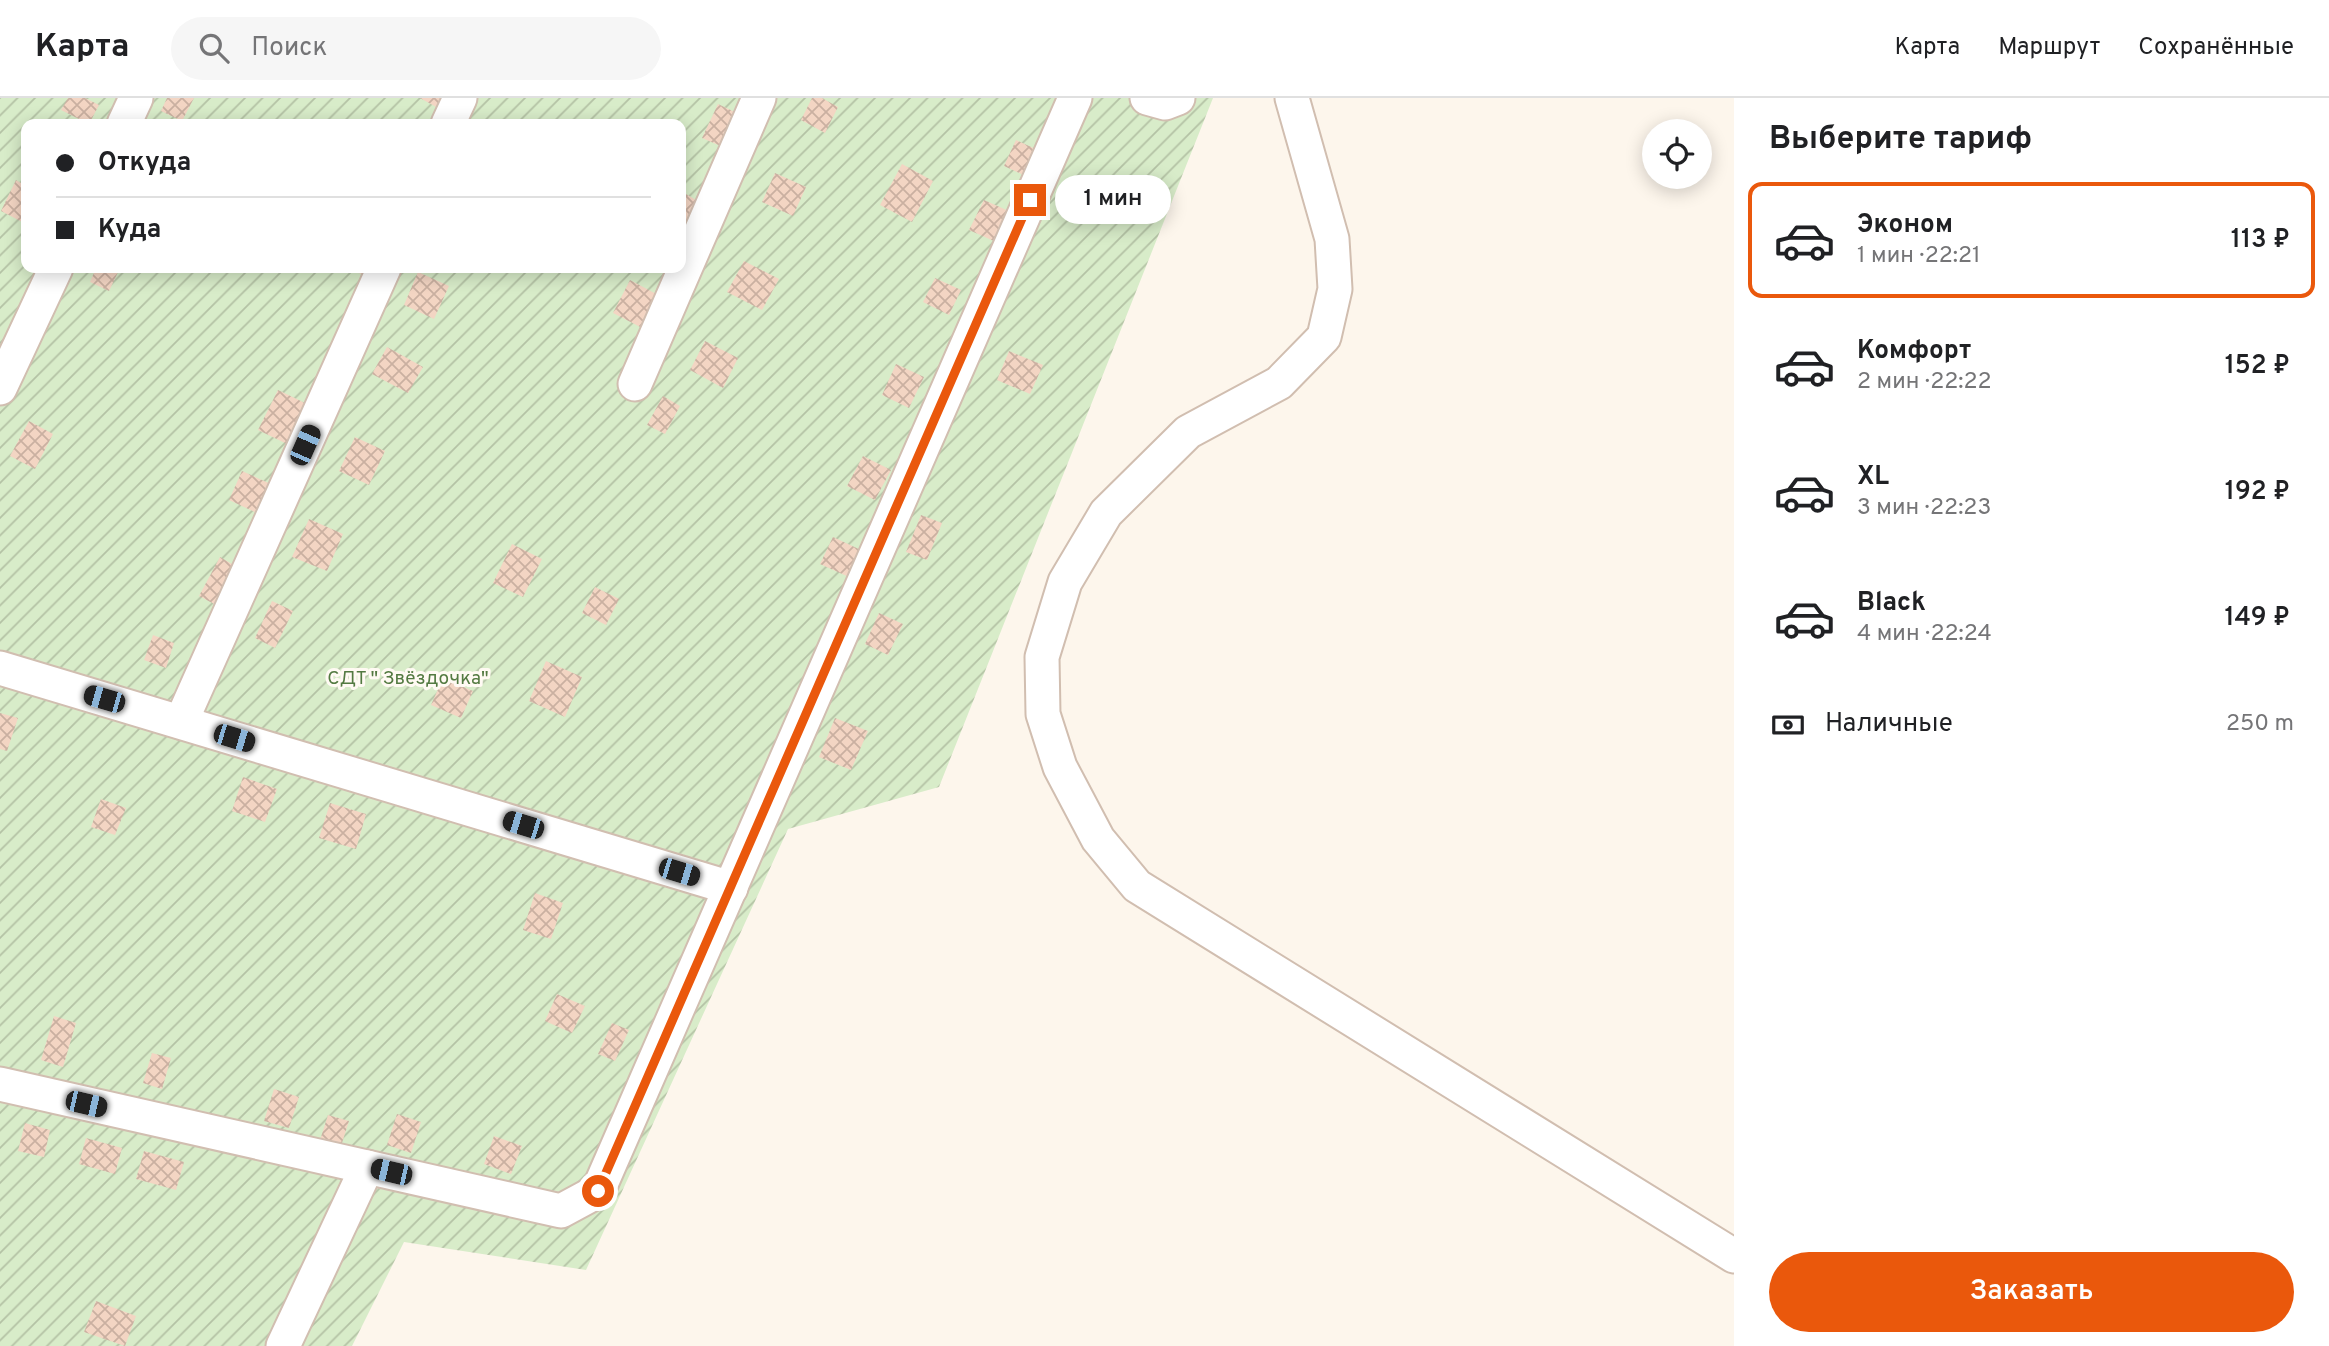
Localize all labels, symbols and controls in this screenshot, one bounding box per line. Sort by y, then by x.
search box [171,17,661,80]
text: Карта [35,27,129,69]
icon: search [195,29,233,67]
text: Поиск [251,32,327,65]
text: Карта [1894,33,1960,63]
text: Маршрут [1998,33,2100,63]
text: Сохранённые [2138,33,2294,63]
map controls [1642,119,1712,189]
button: locate [1642,119,1712,189]
text: Выберите тариф [1769,120,2032,160]
text: Откуда [98,147,191,180]
callout: 1 мин [1054,176,1170,224]
route end [1014,184,1046,216]
text: 1 мин [1084,185,1142,214]
icon: car [1773,209,1836,272]
text: Эконом [1857,209,1953,242]
text: Куда [98,214,161,247]
text: 113 ₽ [2231,224,2290,257]
text: 1 мин · 22:21 [1857,242,1981,271]
icon: car [1773,335,1836,398]
text: Комфорт [1857,335,1971,368]
text: 152 ₽ [2225,350,2290,383]
text: 2 мин · 22:22 [1857,368,1992,397]
car [287,422,324,468]
icon: car [1773,461,1836,524]
text: XL [1857,461,1889,494]
text: 192 ₽ [2225,476,2290,509]
text: 3 мин · 22:23 [1857,494,1991,523]
icon: car [1773,587,1836,650]
text: Black [1857,587,1926,620]
text: 149 ₽ [2224,602,2290,635]
text: 4 мин · 22:24 [1857,620,1992,649]
park label: СДТ " Звёздочка" [327,667,489,691]
car [81,683,128,715]
icon: cash [1769,706,1807,744]
text: Наличные [1825,708,1953,741]
text: 250 m [2226,710,2294,739]
car [211,722,258,754]
car [500,809,547,841]
car [656,856,703,888]
car [64,1089,109,1119]
car [369,1157,414,1187]
route start [582,1175,614,1207]
button: Заказать [1769,1252,2294,1332]

